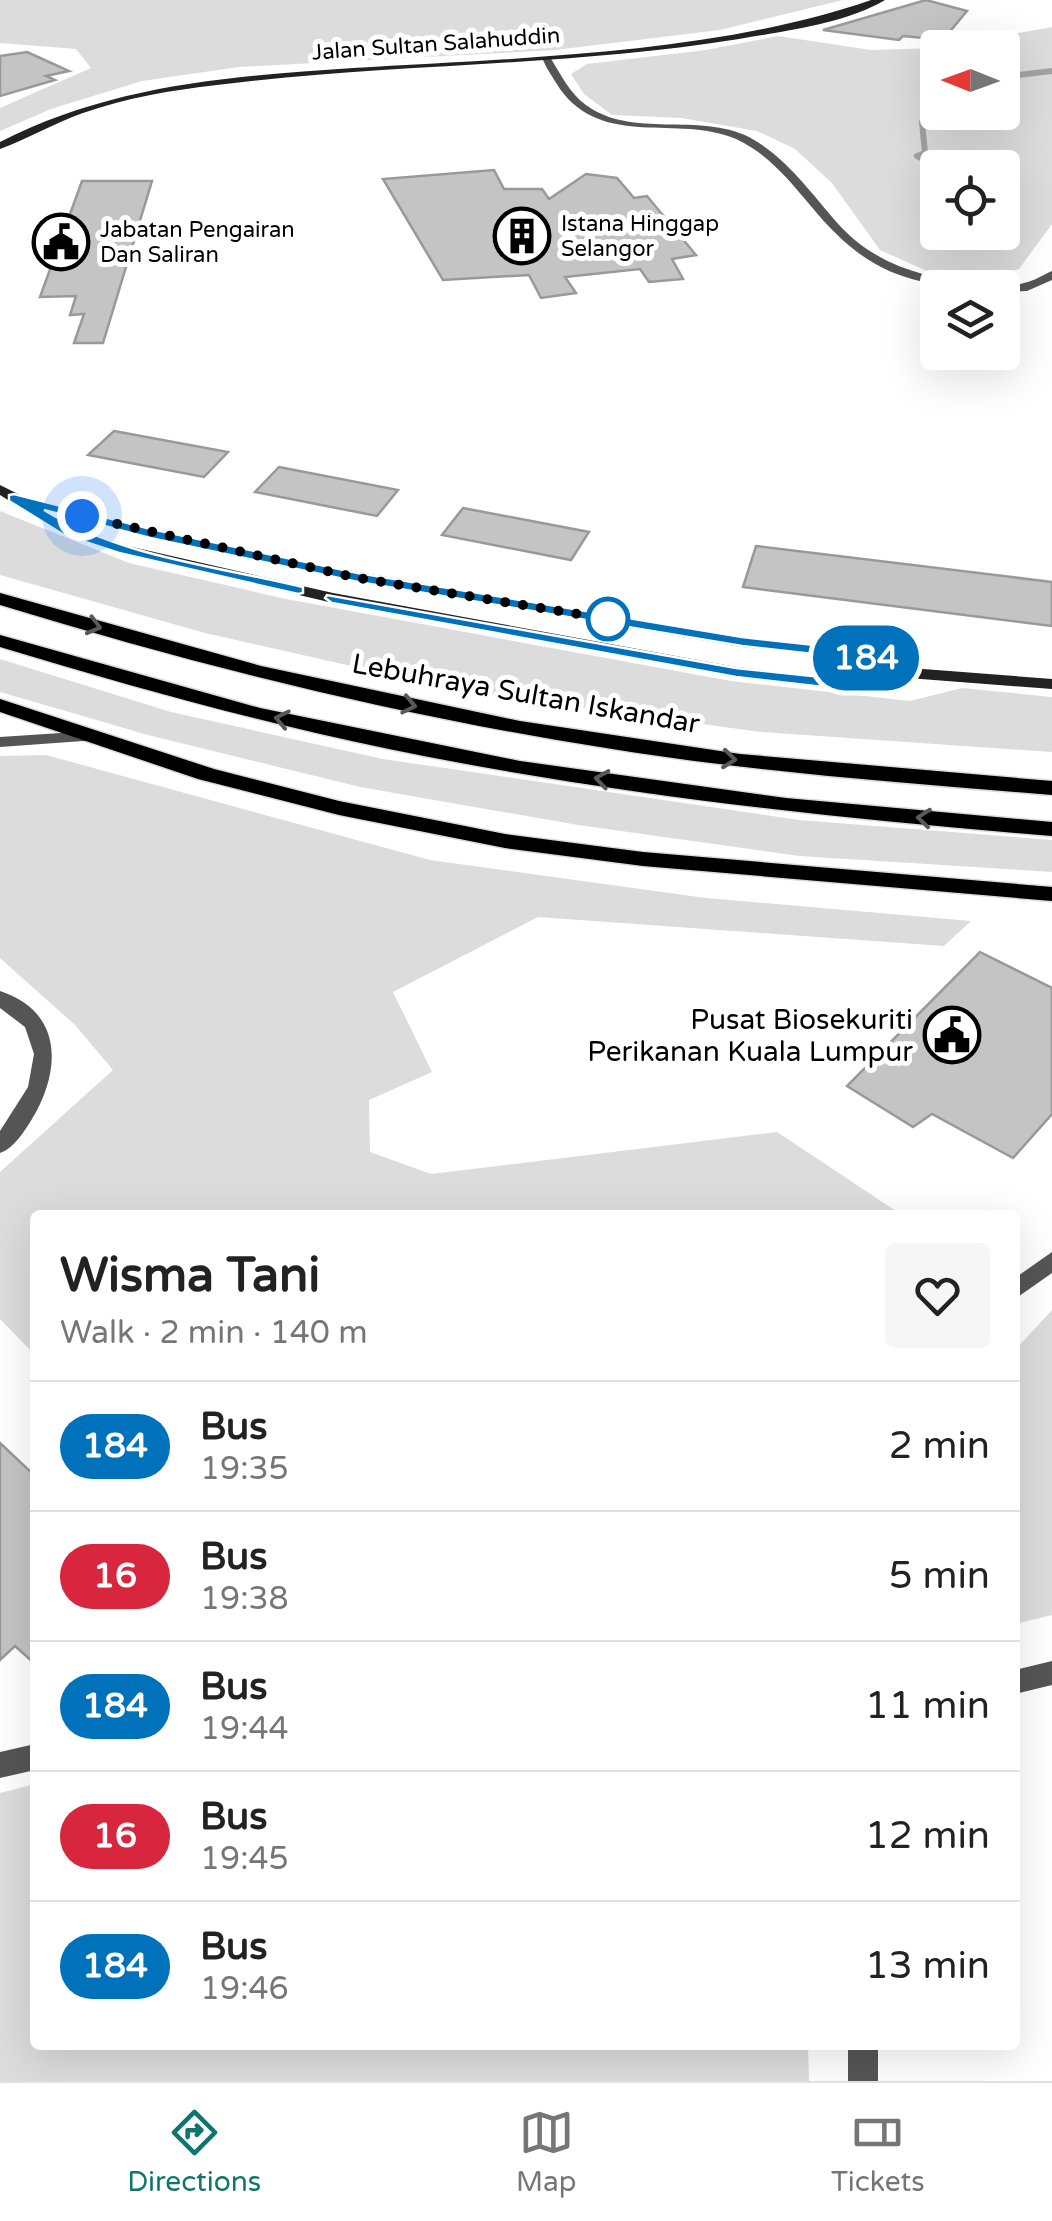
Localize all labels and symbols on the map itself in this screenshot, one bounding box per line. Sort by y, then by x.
street label: Jalan Sultan Salahuddin [311,22,561,66]
north arrow [920,30,1020,130]
building icon: Istana Hinggap Selangor [492,206,552,266]
place label: Istana Hinggap Selangor [561,211,719,262]
public building icon: Jabatan Pengairan Dan Saliran [31,212,91,272]
place label: Jabatan Pengairan Dan Saliran [100,217,295,268]
your location [57,491,107,541]
unlabelled marker [587,598,629,640]
one-way arrow [85,614,102,635]
line badge: 184 [808,626,924,690]
street label: Lebuhraya Sultan Iskandar [349,647,703,741]
one-way arrow [400,693,417,714]
one-way arrow [274,710,291,731]
one-way arrow [722,747,738,769]
one-way arrow [594,769,610,790]
one-way arrow [916,807,932,829]
place label: Pusat Biosekuriti Perikanan Kuala Lumpur [587,1003,913,1069]
public building icon: Pusat Biosekuriti Perikanan Kuala Lumpur [922,1005,982,1065]

